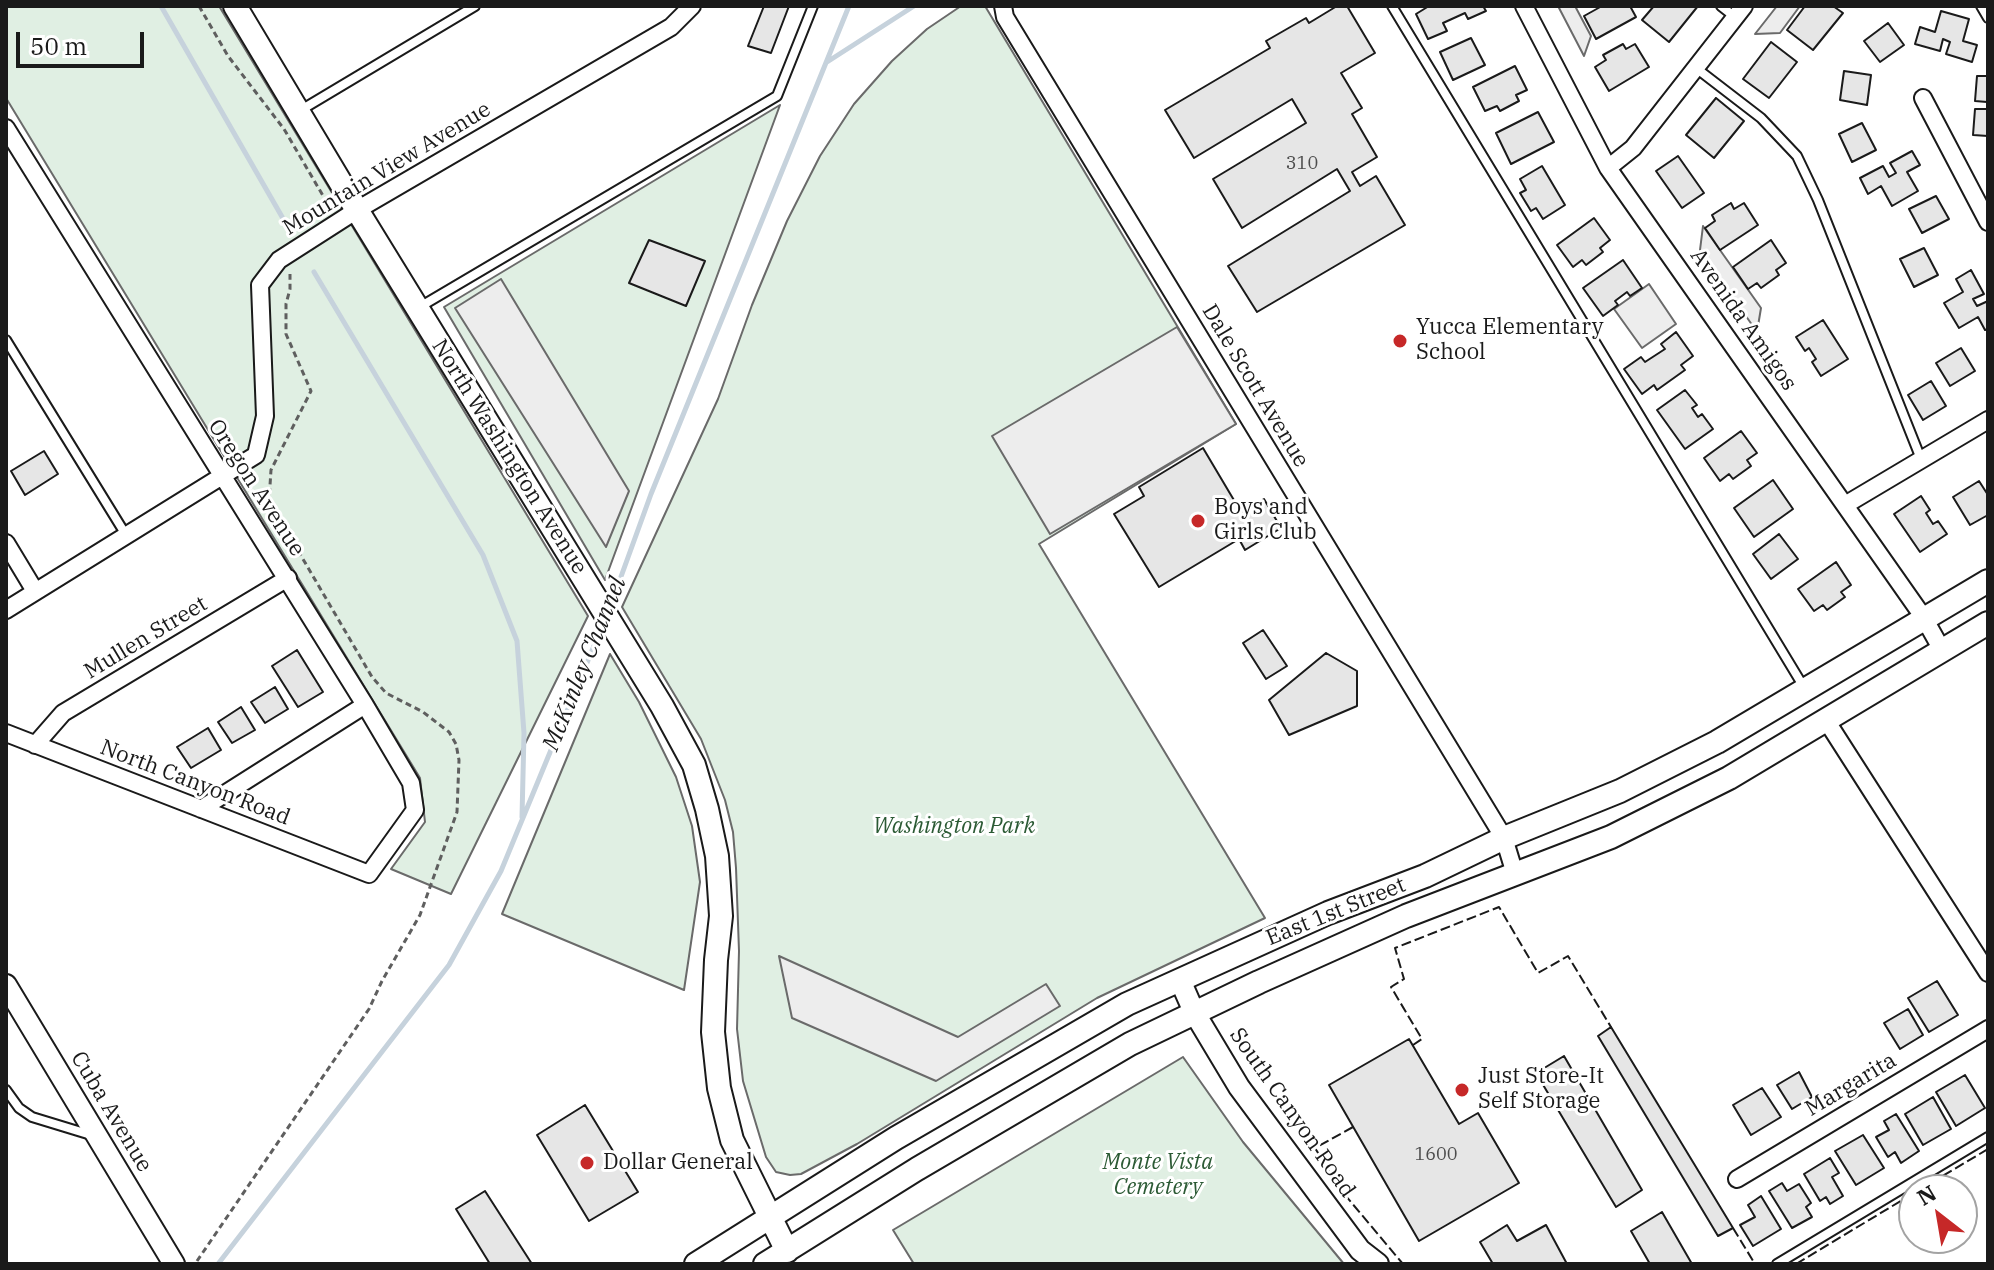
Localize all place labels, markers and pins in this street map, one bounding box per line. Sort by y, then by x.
place label: Yucca Elementary School [1416,315,1603,366]
marker: Yucca Elementary School [1391,332,1409,350]
place label: Boys and Girls Club [1214,495,1317,546]
marker: Boys and Girls Club [1189,512,1207,530]
place label: Just Store-It Self Storage [1478,1064,1604,1116]
marker: Just Store-It Self Storage [1453,1081,1471,1099]
place label: Dollar General [603,1150,753,1176]
marker: Dollar General [578,1154,596,1172]

